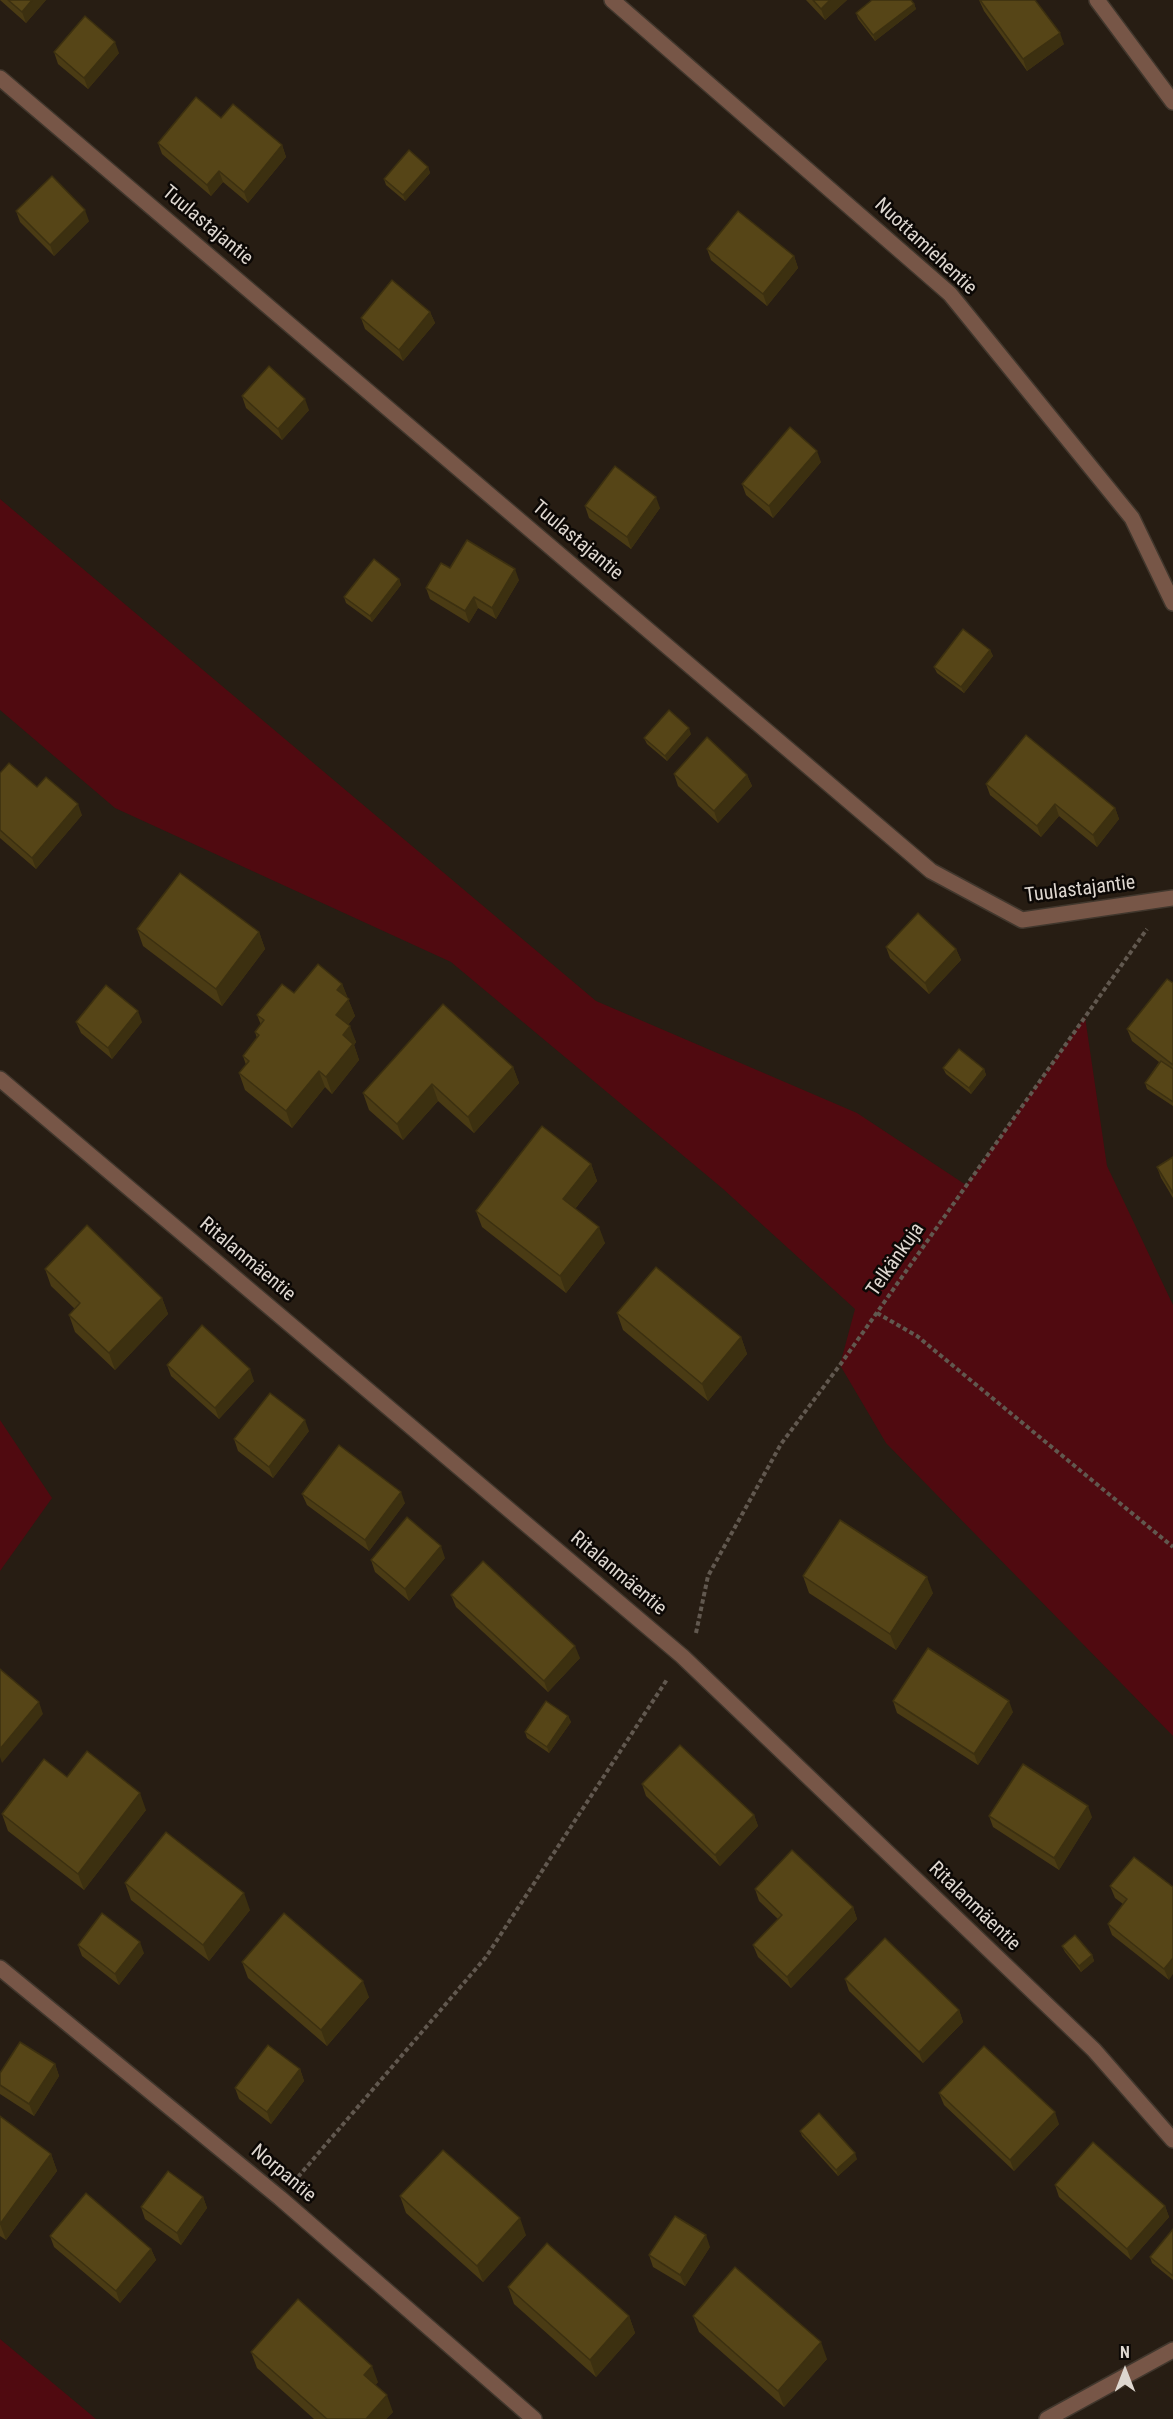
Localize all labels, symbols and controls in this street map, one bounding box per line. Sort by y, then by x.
street label: Tuulastajantie [157,181,257,271]
street label: Nuottamiehentie [869,194,981,300]
street label: Tuulastajantie [527,496,627,586]
street label: Tuulastajantie [1023,871,1137,909]
street label: Ritalanmäentie [194,1213,300,1307]
street label: Telkänkuja [862,1219,930,1301]
street label: Ritalanmäentie [565,1527,671,1621]
street label: Ritalanmäentie [923,1857,1025,1957]
street label: Norpantie [246,2140,320,2208]
north arrow [1095,2341,1155,2401]
text: N [1120,2343,1130,2362]

